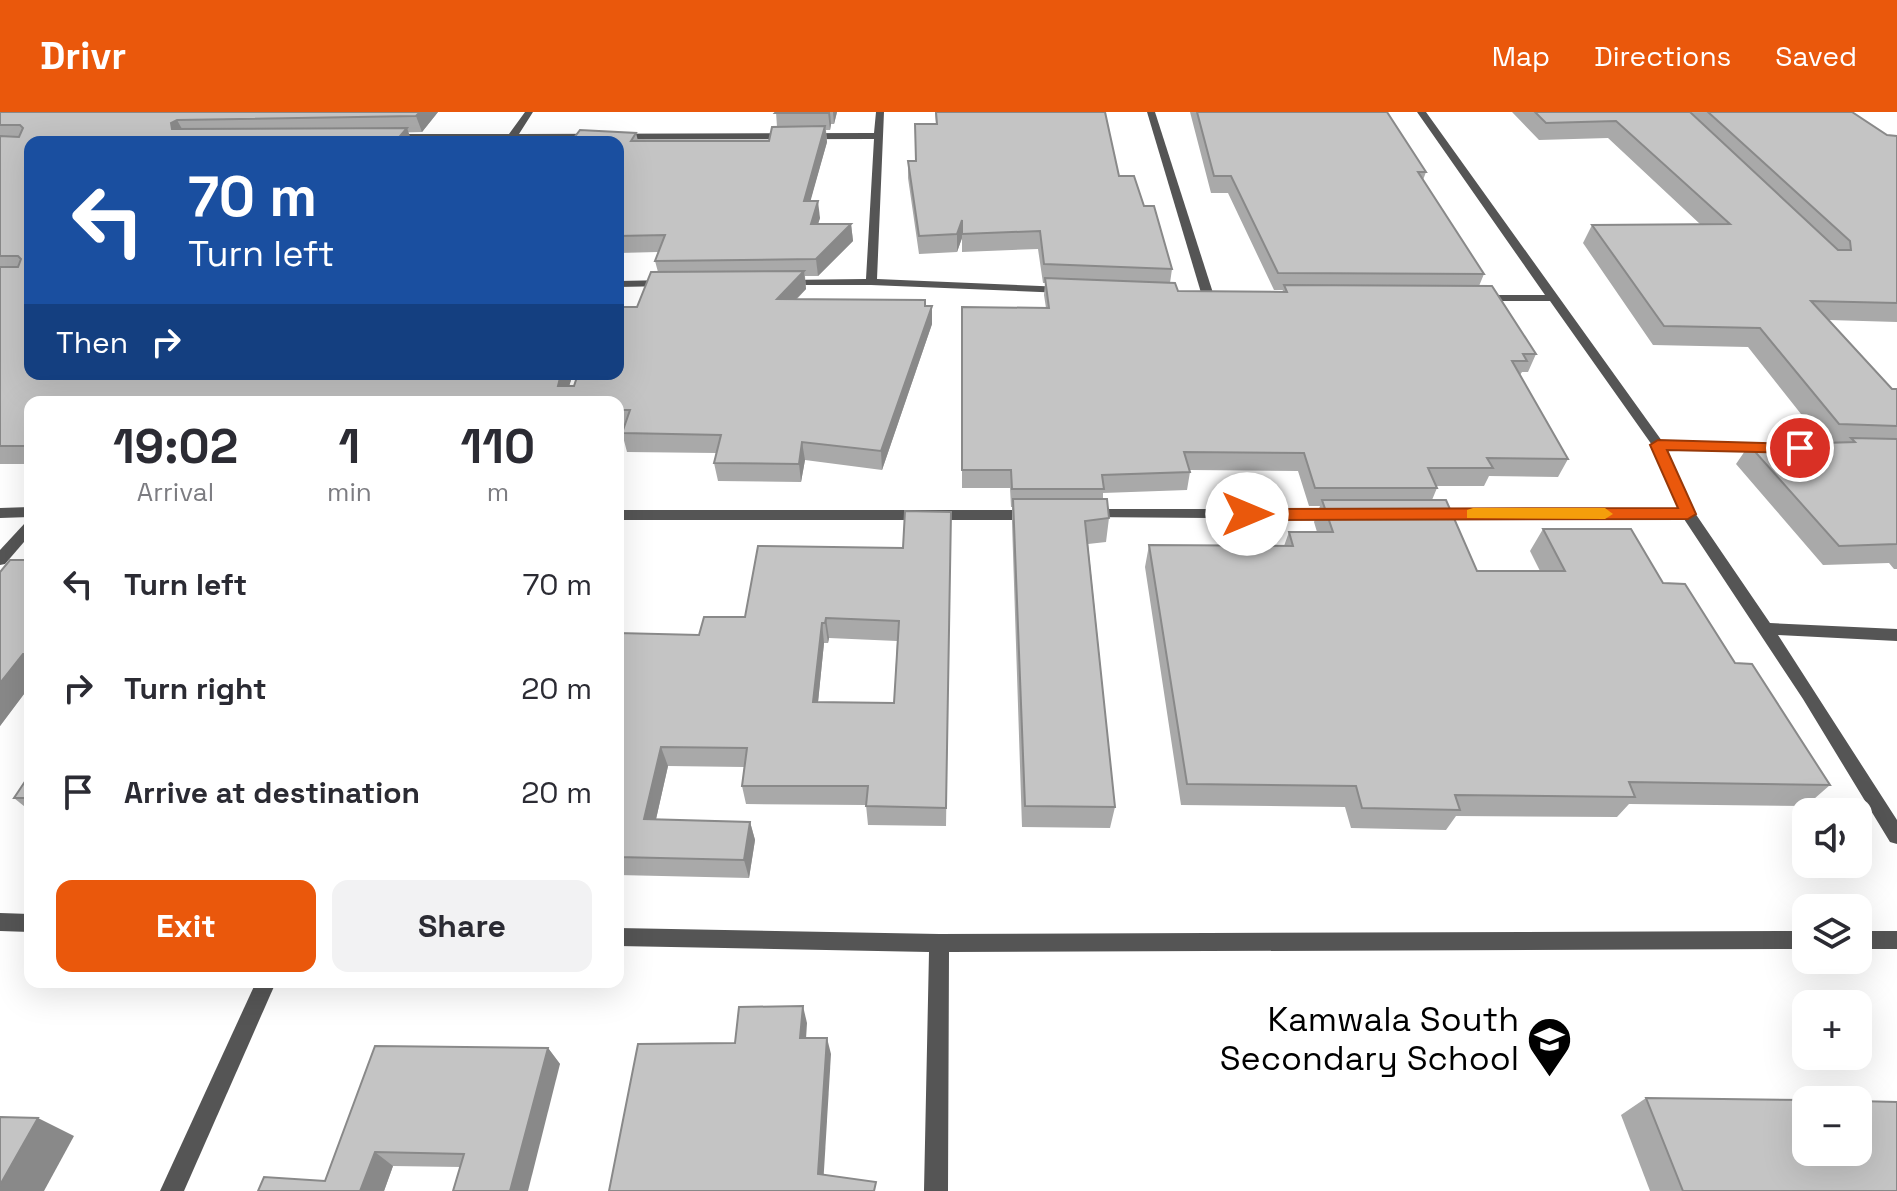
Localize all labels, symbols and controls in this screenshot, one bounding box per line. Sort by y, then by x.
text: Drivr [40,32,126,80]
text: Map [1492,38,1550,74]
text: Directions [1594,38,1731,74]
text: Saved [1775,38,1857,74]
text: 70 m [188,161,317,232]
icon: left [56,168,160,272]
text: Turn left [188,231,335,277]
icon: right [144,320,188,364]
text: Then [56,323,128,362]
pin [1766,414,1834,482]
text: 19:02 [113,416,238,477]
text: 1 [339,416,360,477]
text: 110 [461,416,535,477]
icon: arrive [1778,426,1822,470]
position arrow [1205,472,1289,556]
text: Arrival [137,475,214,509]
text: min [327,475,372,509]
text: m [487,475,509,509]
icon: left [56,562,100,606]
text: Turn left [124,565,247,604]
text: 70 m [523,565,592,604]
icon: right [56,666,100,710]
text: Turn right [124,669,267,708]
text: 20 m [521,669,592,708]
icon: arrive [56,770,100,814]
text: Arrive at destination [124,773,420,812]
text: 20 m [521,773,592,812]
map controls [1792,798,1872,1166]
button: sound [1792,798,1872,878]
button: Exit [56,880,316,972]
button: Share [332,880,592,972]
button: layers [1792,894,1872,974]
button: + [1792,990,1872,1070]
place label: Kamwala South Secondary School [1220,998,1519,1080]
school or university icon: Kamwala South Secondary School [1526,1015,1574,1078]
button: − [1792,1086,1872,1166]

